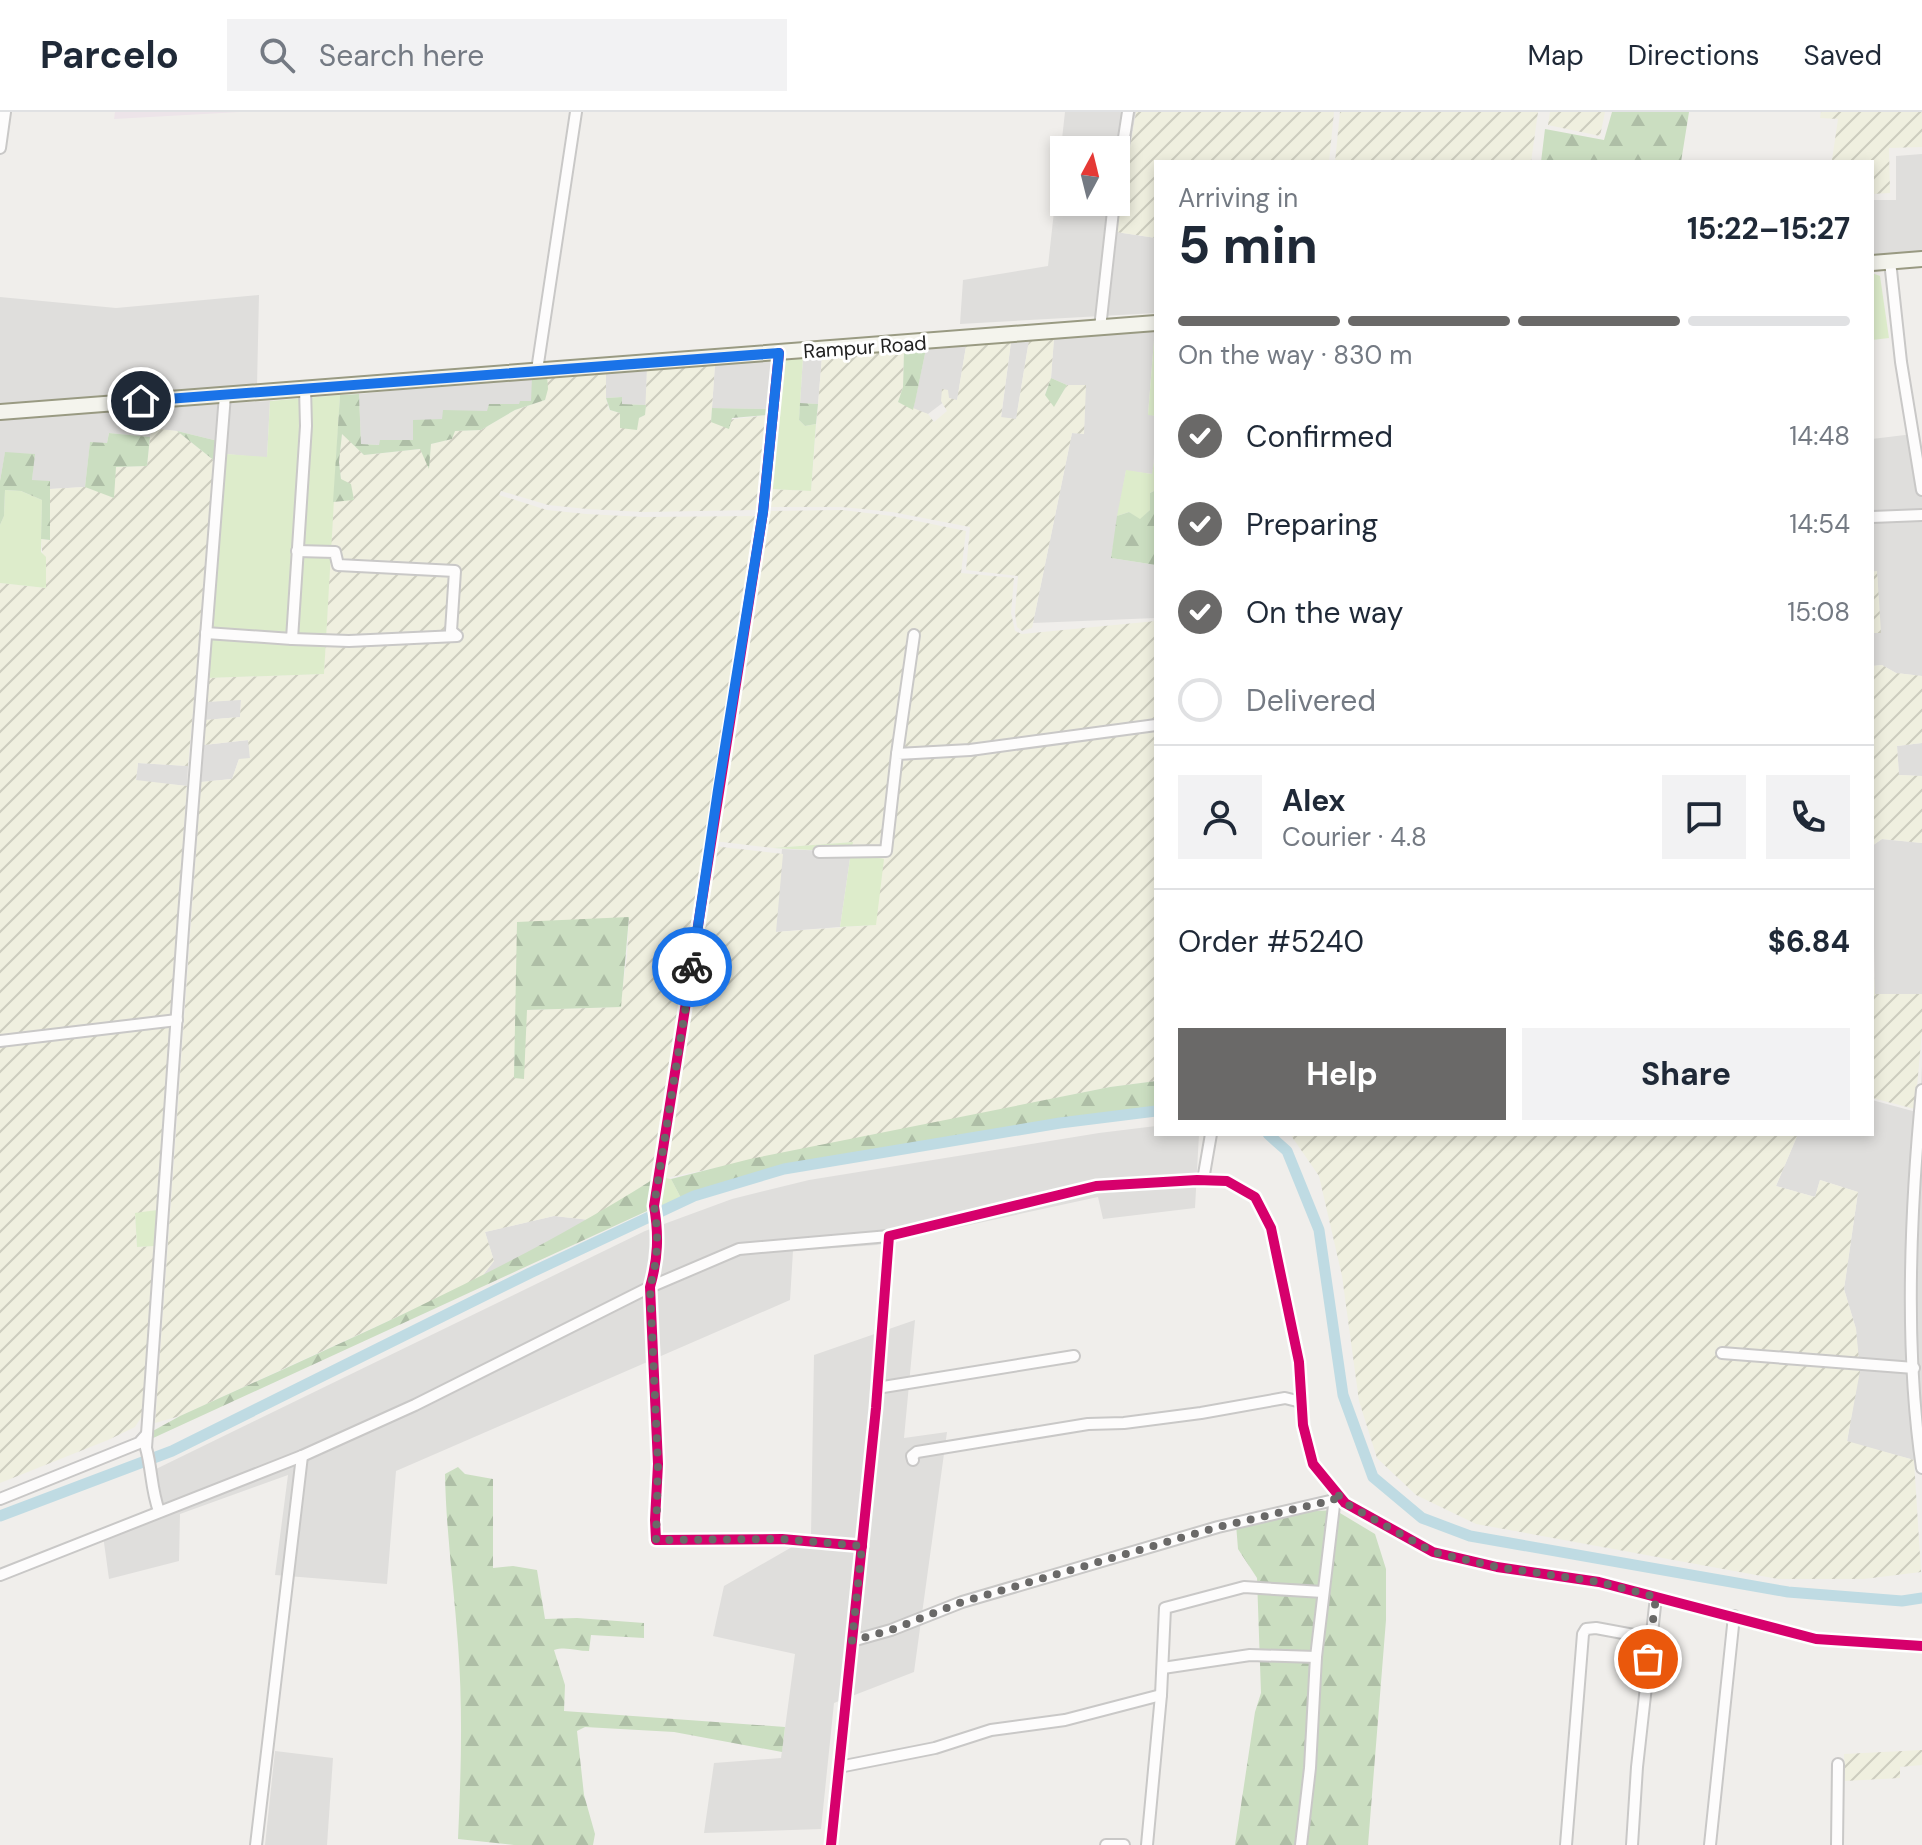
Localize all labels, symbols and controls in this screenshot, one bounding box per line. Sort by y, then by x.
search box [227,19,787,91]
text: Parcelo [40,30,179,80]
icon: search [255,33,299,77]
text: Search here [319,36,484,75]
text: Map [1527,37,1584,74]
text: Directions [1628,37,1760,74]
text: Saved [1804,37,1882,74]
north arrow [1050,136,1130,216]
map controls [1050,136,1130,216]
text: Arriving in [1178,181,1298,215]
text: 15:22–15:27 [1687,209,1850,248]
text: 5 min [1178,211,1318,279]
street label: Rampur Road [802,330,928,364]
text: On the way · 830 m [1178,338,1412,372]
pin [107,367,175,435]
icon: home [119,379,163,423]
icon: check [1178,414,1222,458]
text: Confirmed [1246,417,1393,456]
text: 14:48 [1789,419,1850,453]
icon: check [1178,502,1222,546]
text: Preparing [1246,505,1378,544]
text: 14:54 [1789,507,1850,541]
icon: check [1178,590,1222,634]
text: On the way [1246,593,1403,632]
text: 15:08 [1787,595,1850,629]
text: Delivered [1246,681,1376,720]
button: person [1178,775,1262,859]
button: chat [1662,775,1746,859]
button: phone [1766,775,1850,859]
text: Alex [1282,781,1345,820]
text: Courier · 4.8 [1282,820,1427,854]
text: Order #5240 [1178,922,1364,961]
text: $6.84 [1768,922,1850,961]
courier [652,927,732,1007]
icon: bike [670,945,714,989]
button: Help [1178,1028,1506,1120]
button: Share [1522,1028,1850,1120]
pin [1614,1625,1682,1693]
icon: bag [1626,1637,1670,1681]

